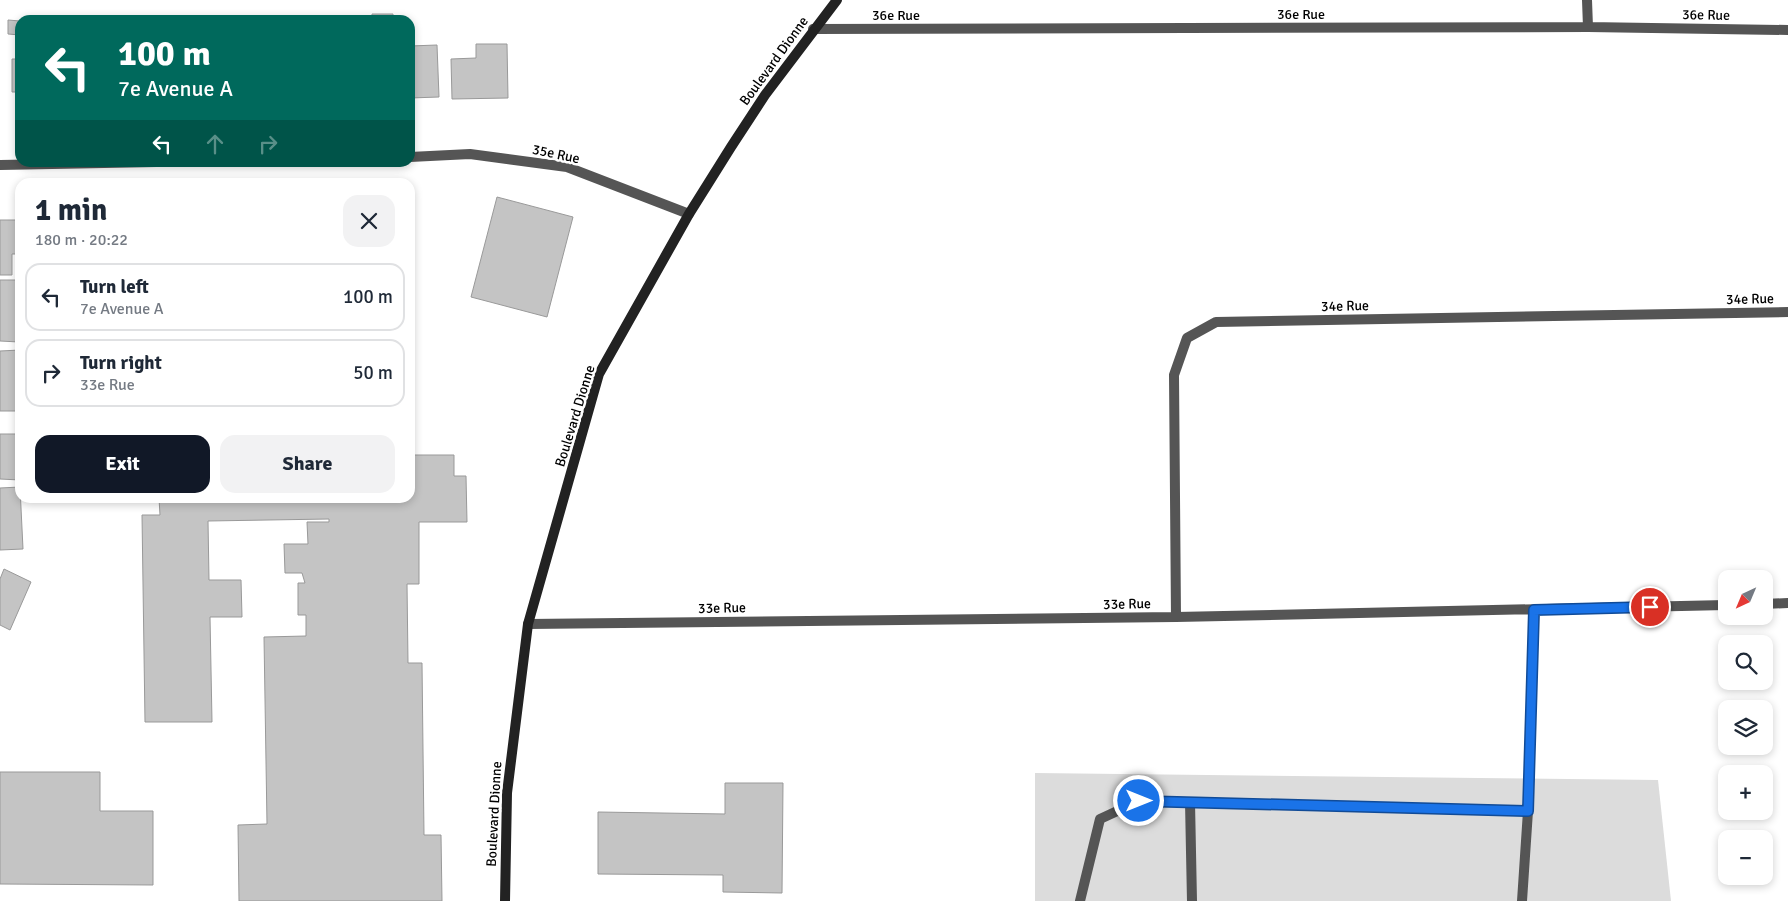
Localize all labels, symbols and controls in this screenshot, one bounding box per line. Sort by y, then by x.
street label: 36e Rue [1277,6,1325,23]
street label: 36e Rue [1682,6,1730,24]
street label: 36e Rue [872,7,920,24]
street label: Boulevard Dionne [736,13,812,109]
text: 100 m [118,32,211,75]
icon: left [35,35,100,100]
text: 7e Avenue A [118,75,233,102]
icon: left [148,130,176,158]
icon: ahead [201,130,229,158]
icon: right [254,130,282,158]
street label: 35e Rue [531,141,581,167]
text: 1 min [35,192,107,229]
button: close [343,195,395,247]
text: 180 m · 20:22 [35,230,128,250]
text: Turn left [80,275,149,299]
icon: left [37,283,65,311]
text: 100 m [343,285,393,309]
street label: 34e Rue [1726,290,1774,308]
street label: 34e Rue [1321,297,1369,315]
text: 7e Avenue A [80,299,164,319]
text: Turn right [80,351,162,375]
icon: right [37,359,65,387]
text: 50 m [353,361,393,385]
street label: Boulevard Dionne [551,363,599,469]
text: 33e Rue [80,375,135,395]
button: Exit [35,435,210,493]
button: Share [220,435,395,493]
north arrow [1718,570,1772,625]
map controls [1718,570,1773,885]
pin [1629,586,1671,628]
icon: arrive [1636,593,1664,621]
street label: 33e Rue [1103,595,1151,613]
street label: 33e Rue [698,599,746,617]
button: search [1718,635,1773,690]
button: layers [1718,700,1773,755]
street label: Boulevard Dionne [483,761,505,867]
button: + [1718,765,1773,820]
position arrow [1112,774,1164,826]
button: − [1718,830,1773,885]

